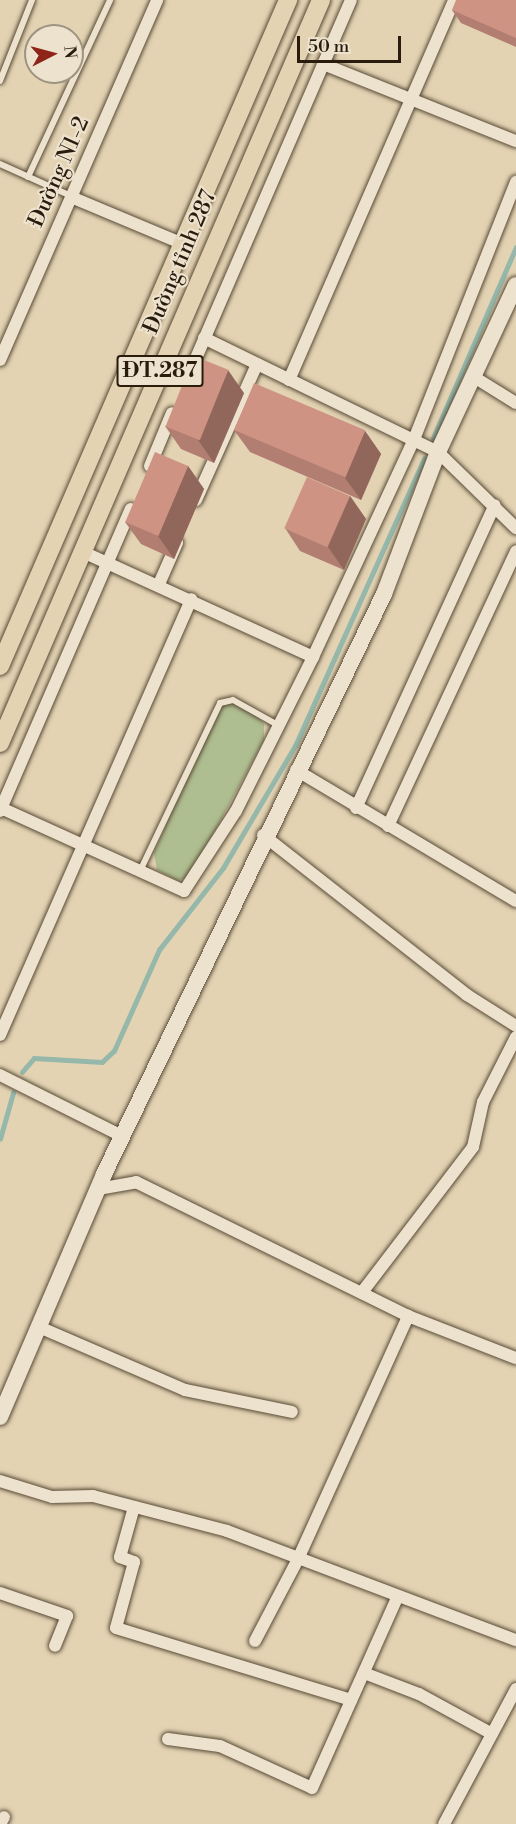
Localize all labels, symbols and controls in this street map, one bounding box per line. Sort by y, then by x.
north arrow [24,24,84,84]
scale bar [300,24,404,62]
text: 50 m [308,35,349,58]
text: N [59,45,81,60]
street label: Đường N1-2 [23,113,95,231]
street label: Đường tỉnh 287 [138,186,222,338]
road number: ĐT.287 [116,353,204,389]

